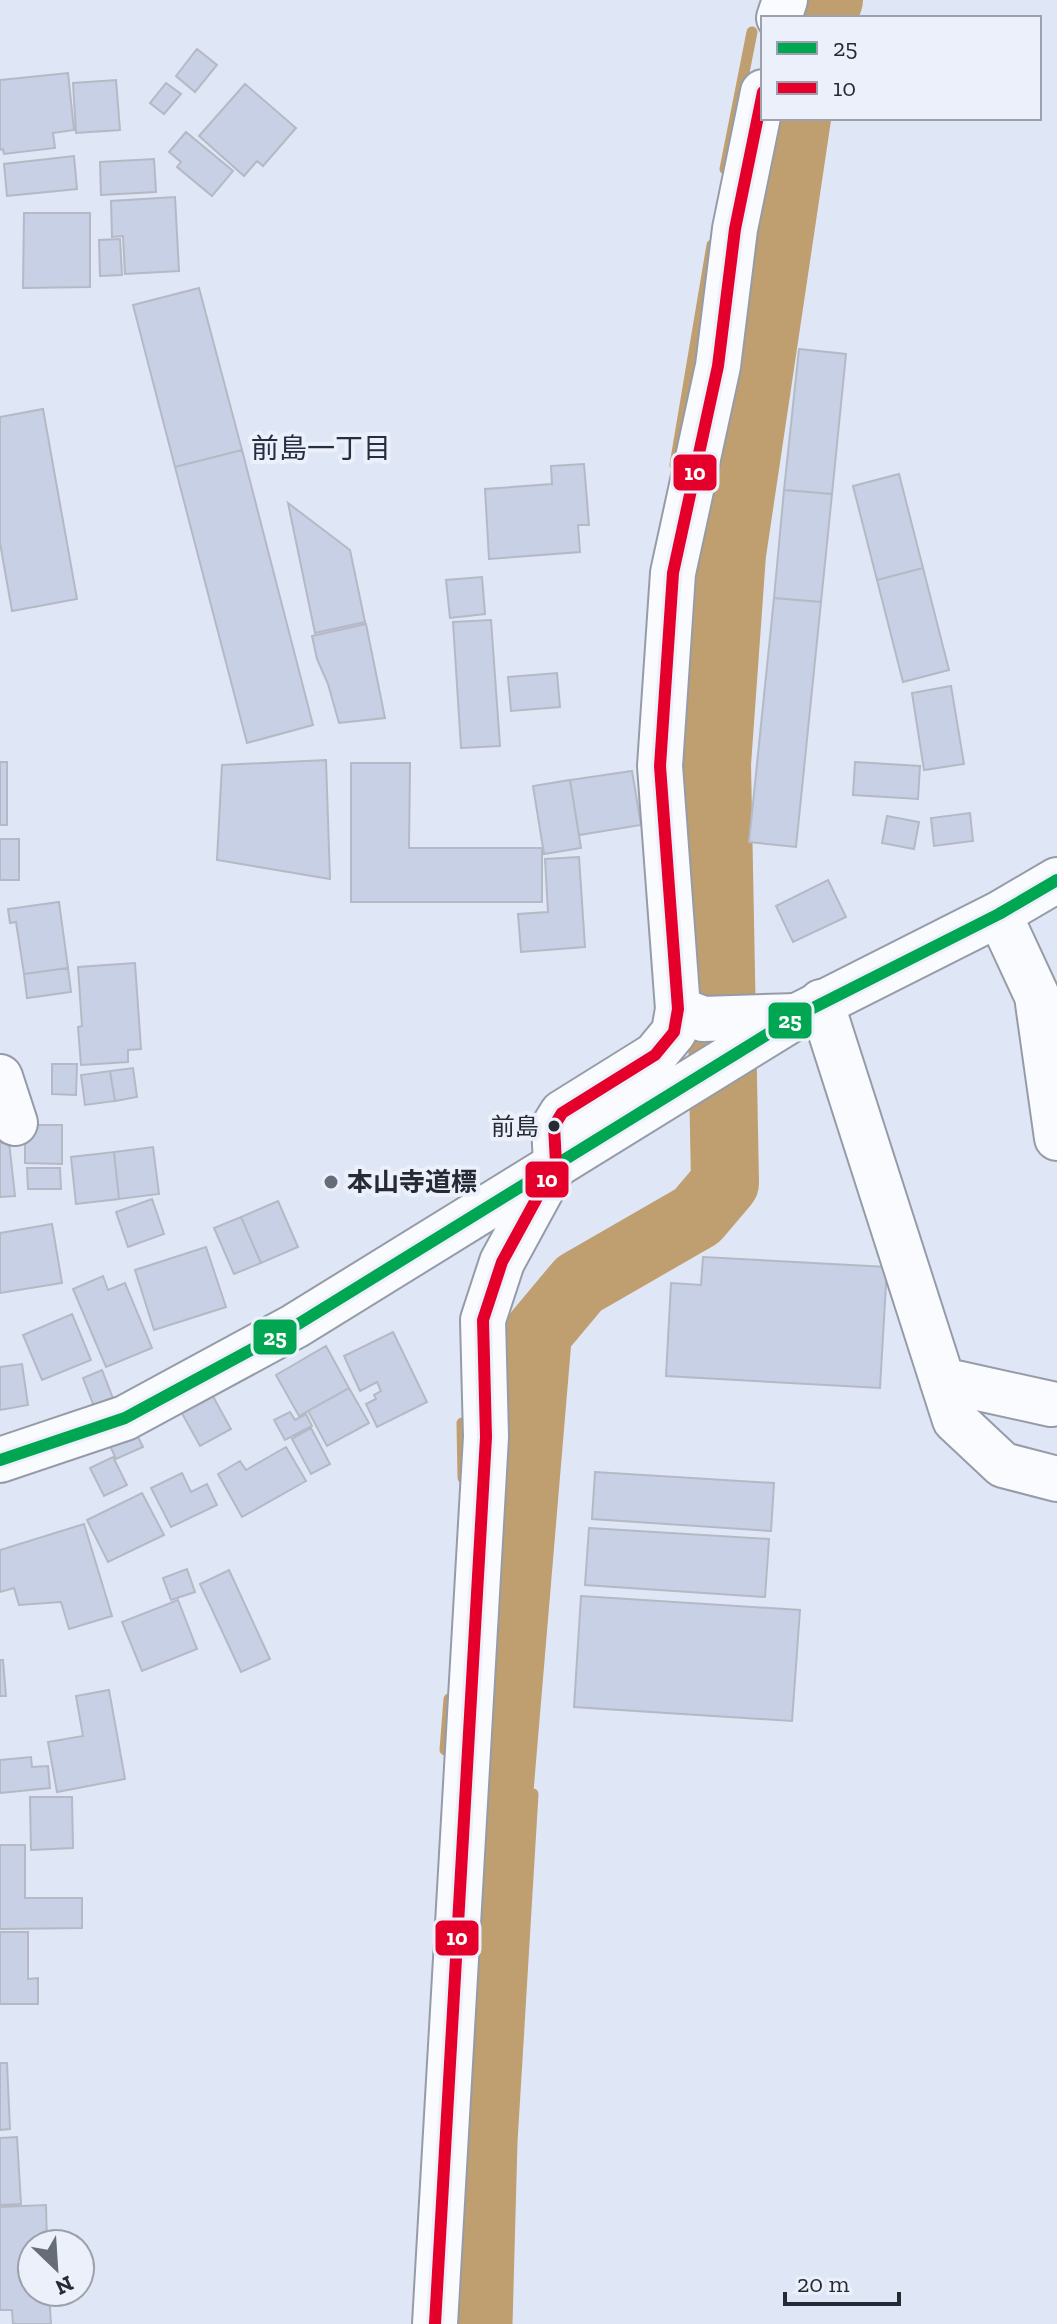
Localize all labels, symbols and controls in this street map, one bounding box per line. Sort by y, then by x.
legend [761,16,1041,120]
text: 25 [833,33,858,62]
text: 10 [833,73,856,102]
district label: 前島一丁目 [251,432,391,465]
line badge: 10 [672,453,718,492]
text: 10 [684,459,706,486]
line badge: 25 [767,1001,813,1040]
text: 25 [778,1007,802,1034]
place label: 前島 [491,1112,539,1141]
marker: 前島 [546,1118,562,1134]
line badge: 10 [524,1160,570,1199]
place label: 本山寺道標 [347,1166,477,1198]
text: 10 [536,1166,558,1193]
marker: 本山寺道標 [322,1173,340,1191]
line badge: 25 [252,1318,298,1356]
text: 25 [263,1324,287,1351]
line badge: 10 [434,1919,480,1957]
text: 10 [446,1924,468,1951]
north arrow [16,2228,96,2308]
scale bar [785,2256,899,2306]
text: 20 m [797,2269,850,2298]
text: N [51,2270,78,2302]

